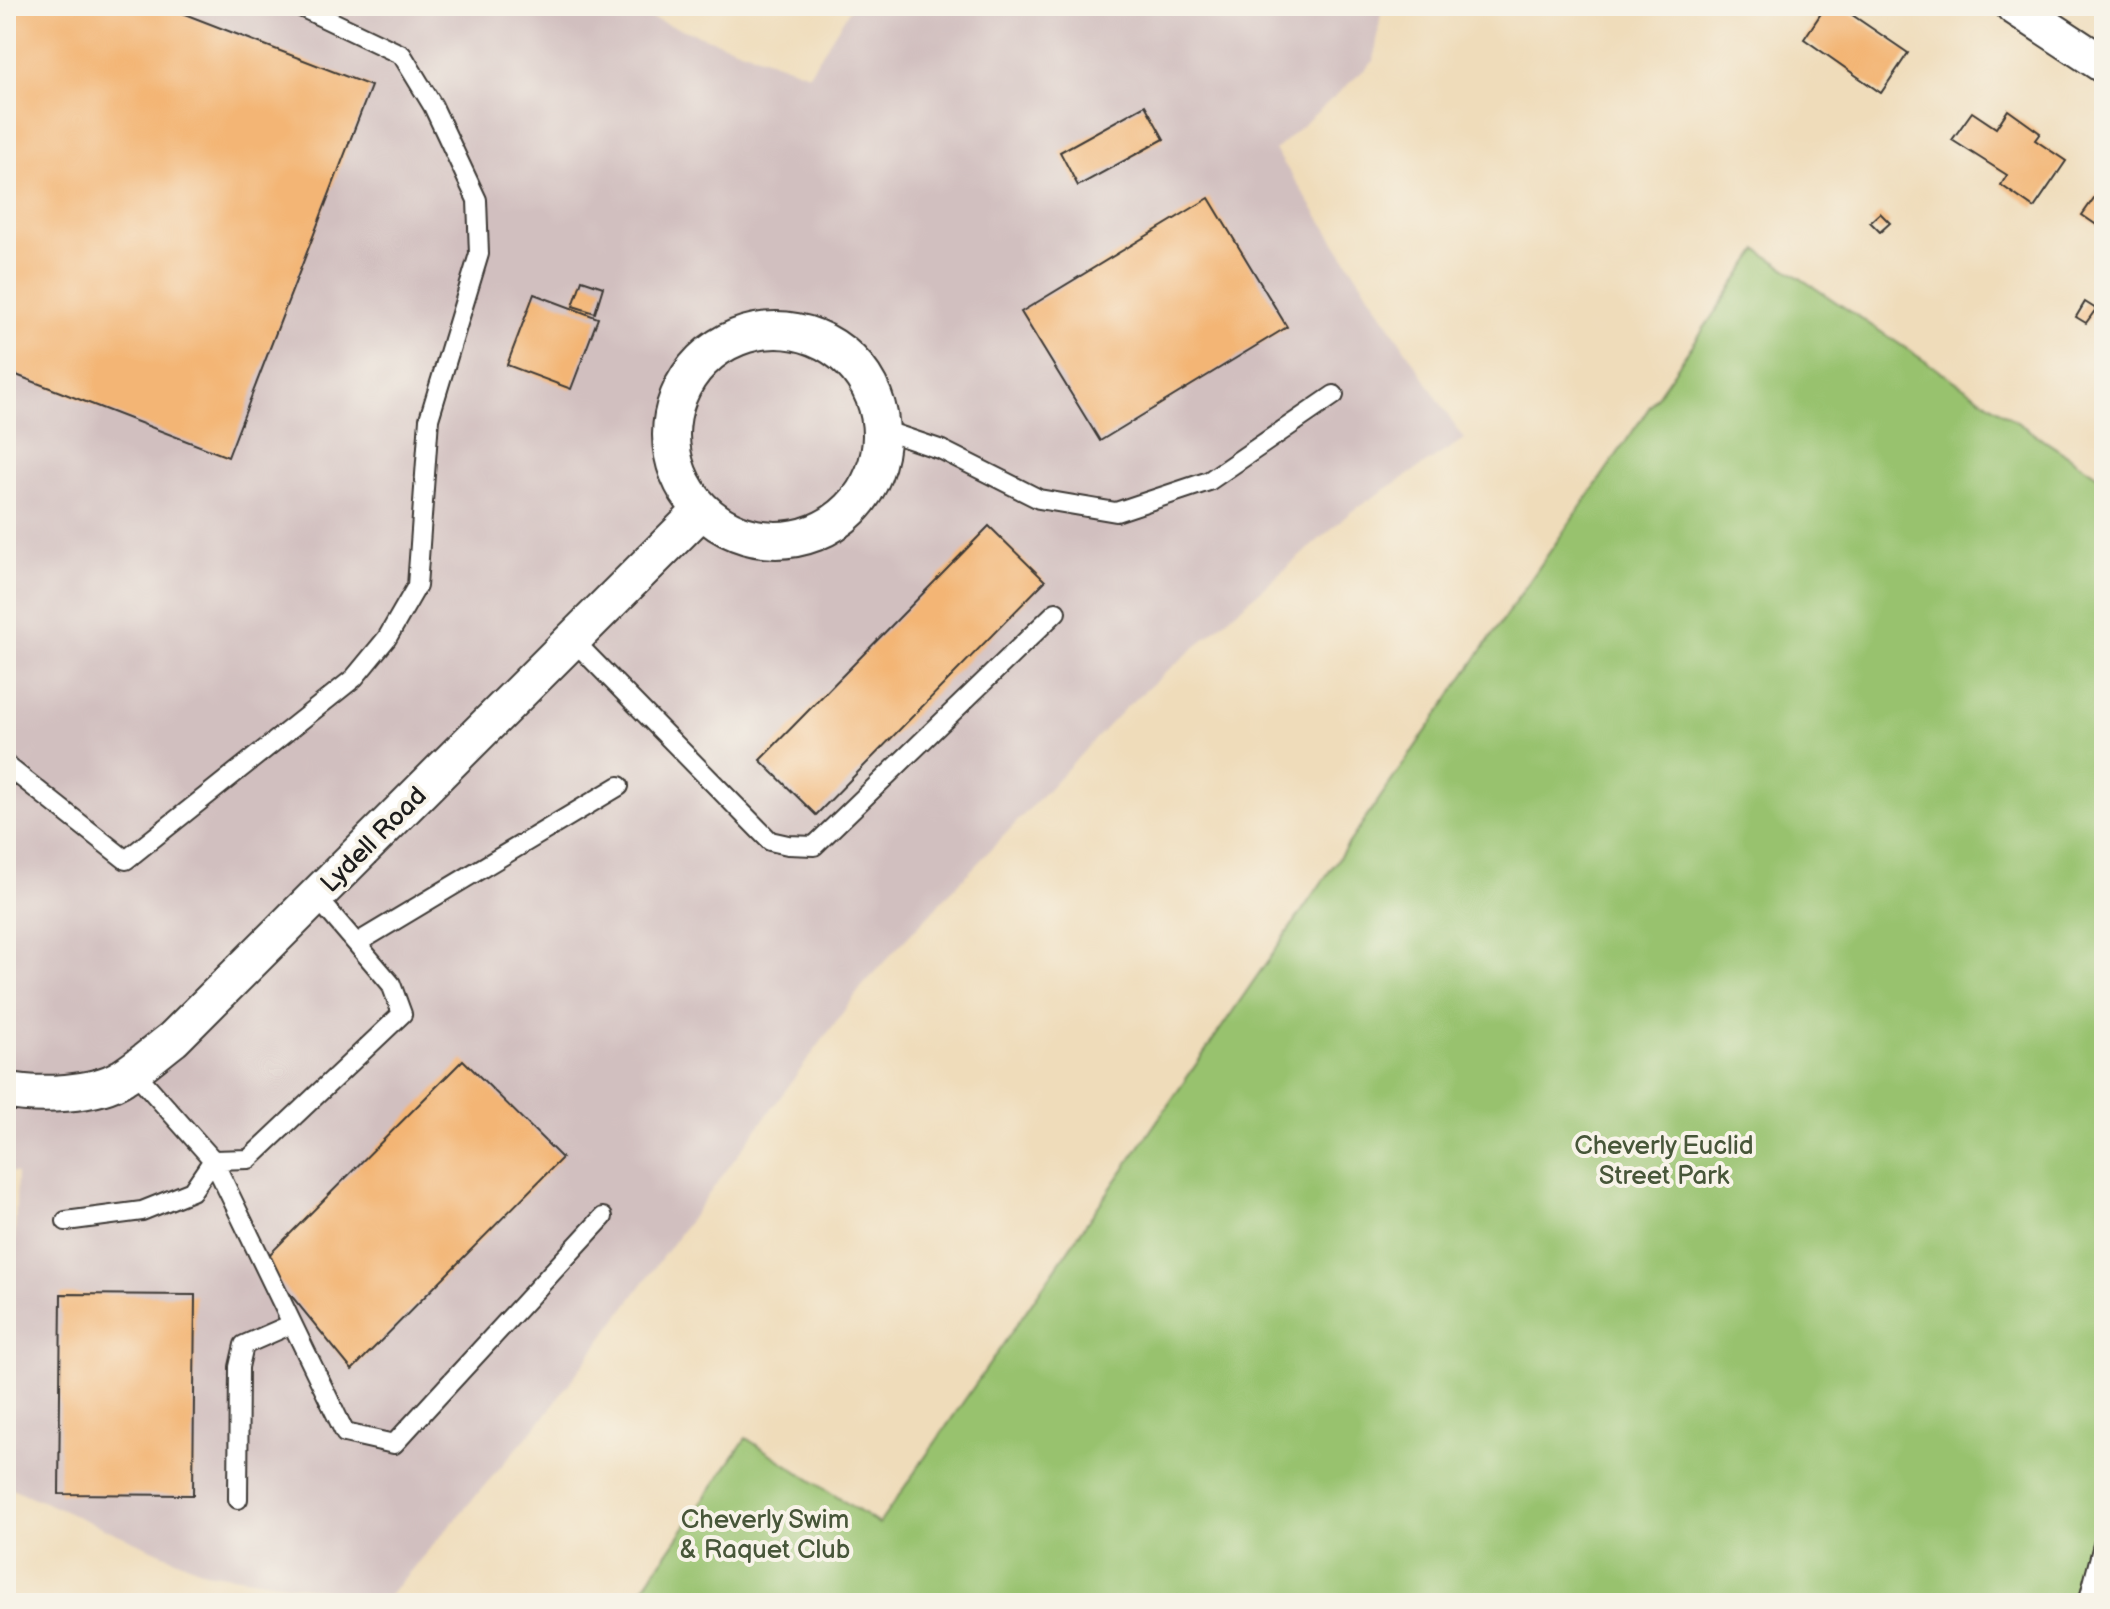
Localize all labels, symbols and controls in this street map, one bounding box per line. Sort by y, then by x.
street label: Lydell Road [315,781,433,899]
park label: Cheverly Euclid Street Park [1574,1131,1754,1192]
park label: Cheverly Swim & Raquet Club [680,1505,850,1566]

